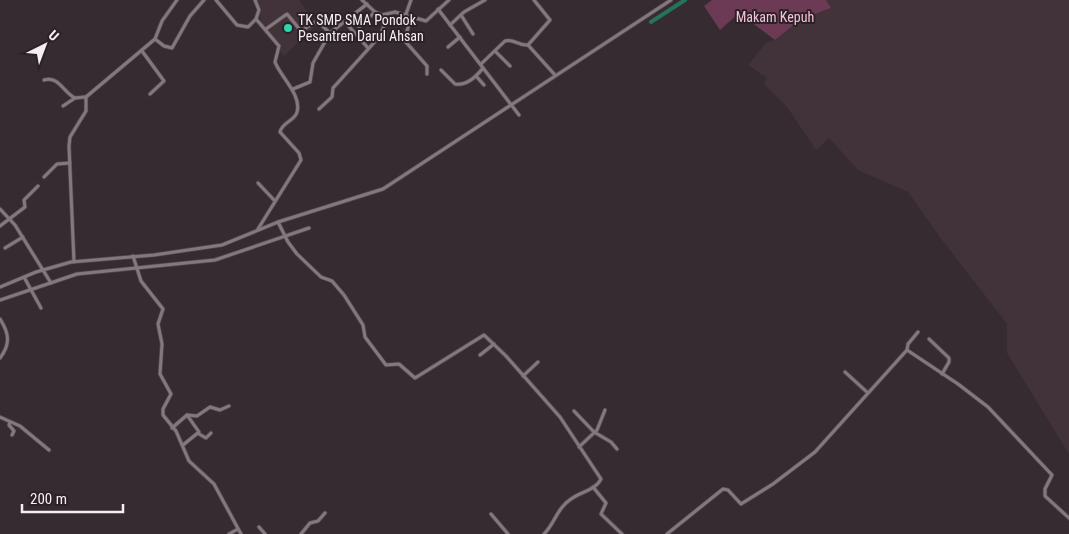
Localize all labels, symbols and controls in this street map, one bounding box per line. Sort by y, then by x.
park label: Makam Kepuh [736,9,814,25]
place label: TK SMP SMA Pondok Pesantren Darul Ahsan [298,12,424,44]
north arrow [20,20,70,70]
marker: TK SMP SMA Pondok Pesantren Darul Ahsan [282,22,294,34]
text: U [45,27,62,44]
scale bar [22,482,124,514]
text: 200 m [30,490,67,508]

